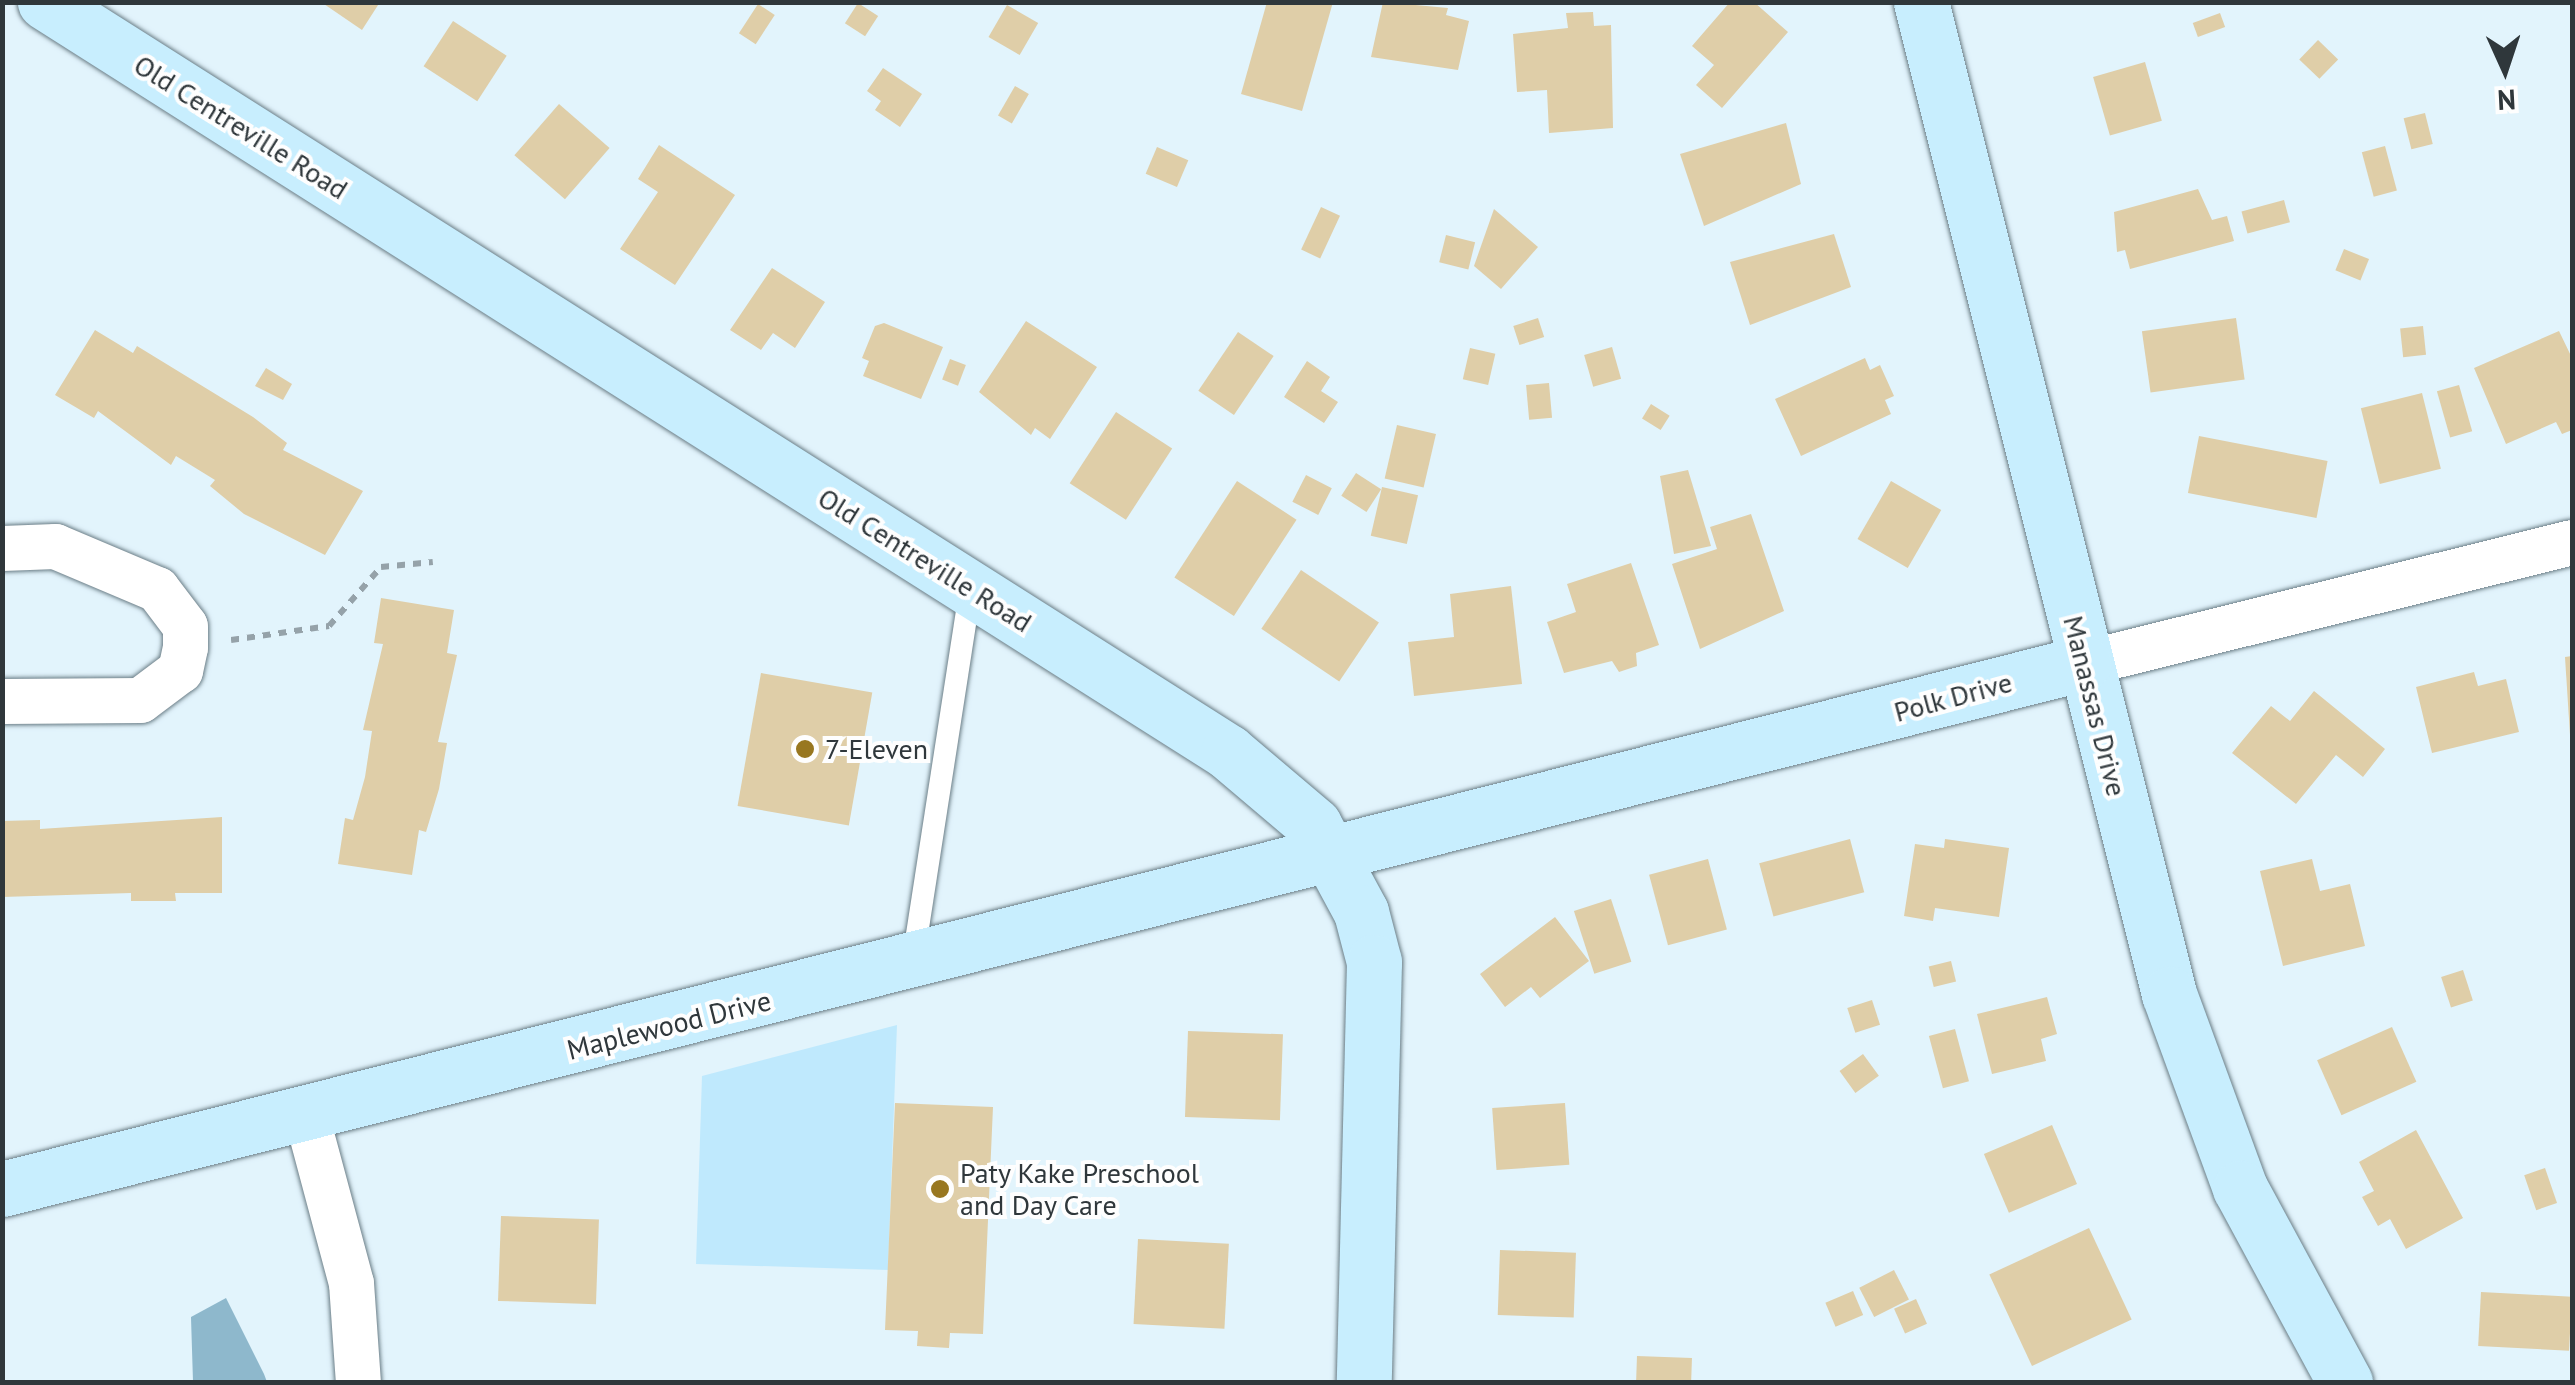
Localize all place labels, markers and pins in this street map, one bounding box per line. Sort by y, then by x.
place label: 7-Eleven [825,732,928,766]
marker: 7-Eleven [794,738,816,760]
place label: Paty Kake Preschool and Day Care [960,1156,1200,1222]
marker: Paty Kake Preschool and Day Care [929,1178,951,1200]

